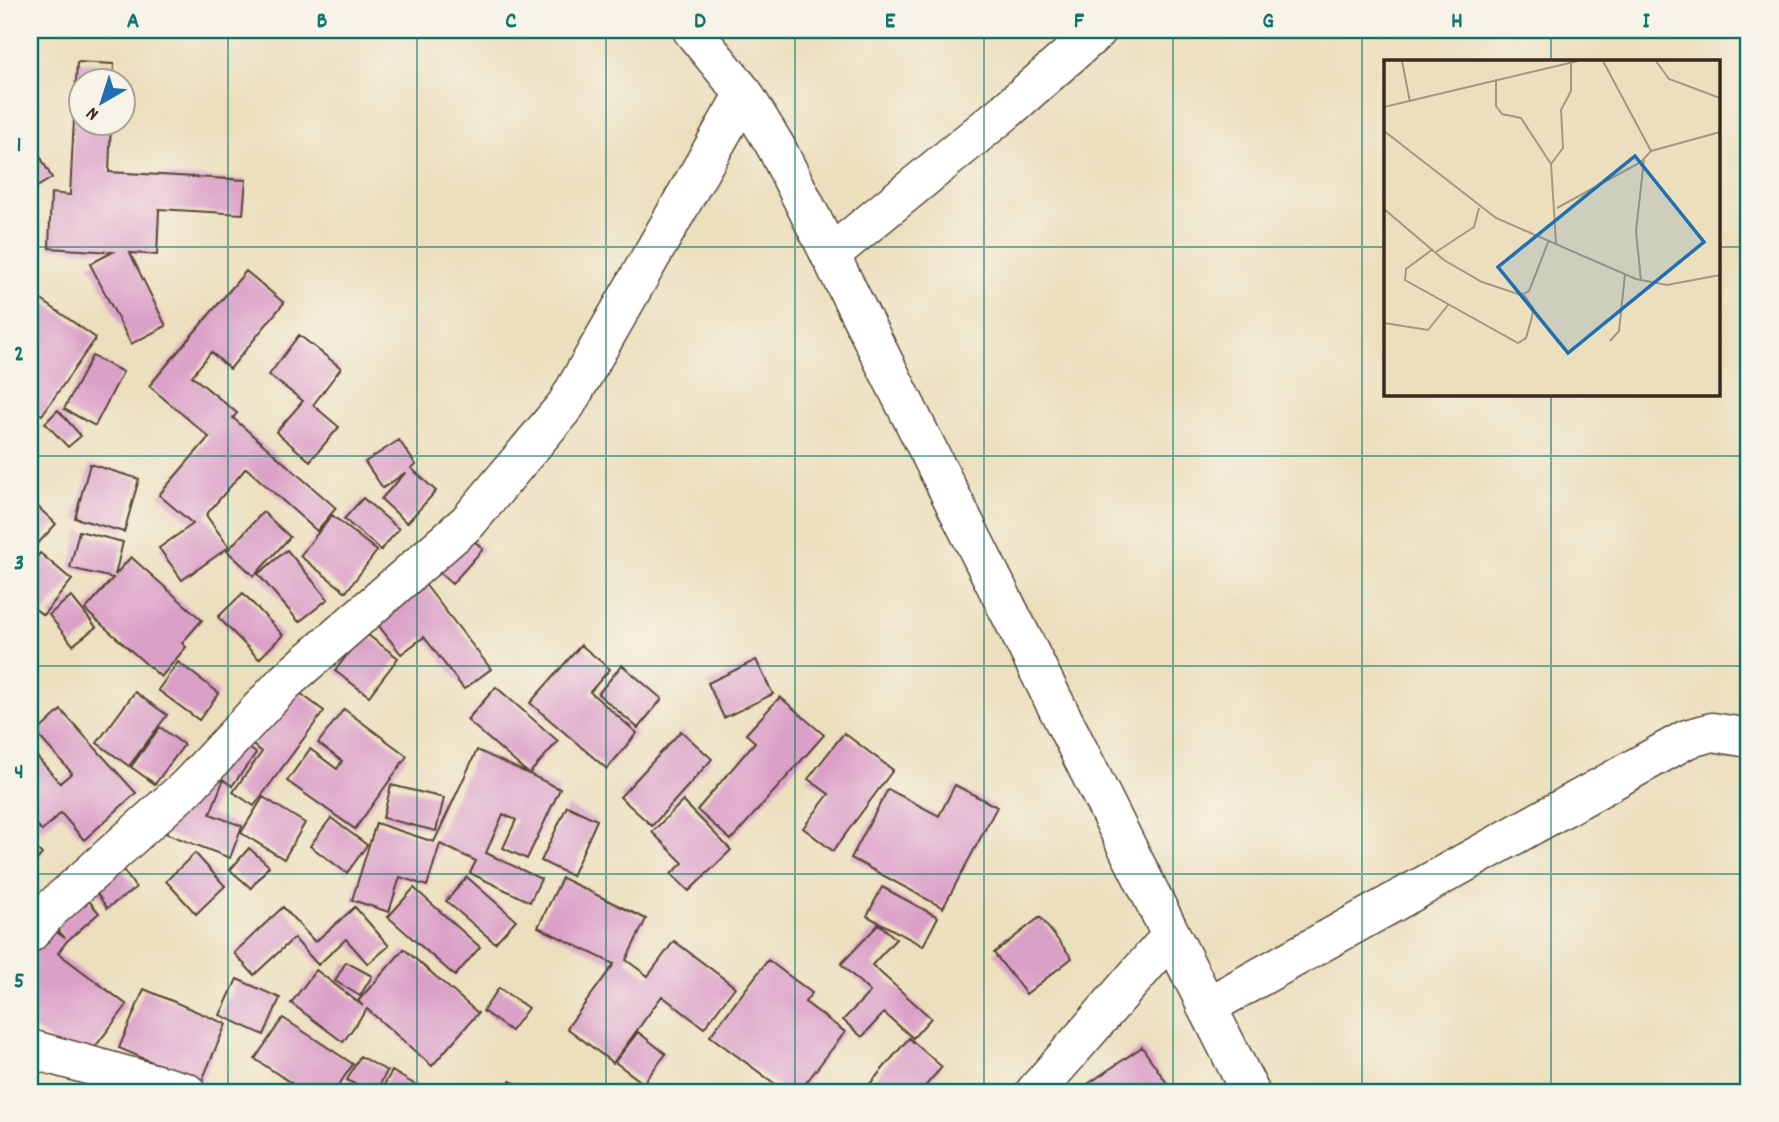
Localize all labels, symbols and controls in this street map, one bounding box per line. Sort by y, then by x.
text: A [127,6,139,39]
text: B [317,6,328,39]
text: C [505,6,517,39]
text: D [694,6,706,39]
text: E [885,6,896,39]
text: F [1074,6,1085,39]
text: G [1262,6,1274,39]
text: H [1451,6,1463,39]
text: I [1642,6,1650,39]
inset map [1384,60,1720,396]
north arrow [66,66,136,136]
text: N [81,99,106,126]
text: 1 [16,130,22,163]
text: 2 [14,339,24,372]
text: 3 [14,548,24,581]
text: 4 [14,757,24,790]
text: 5 [14,966,24,999]

